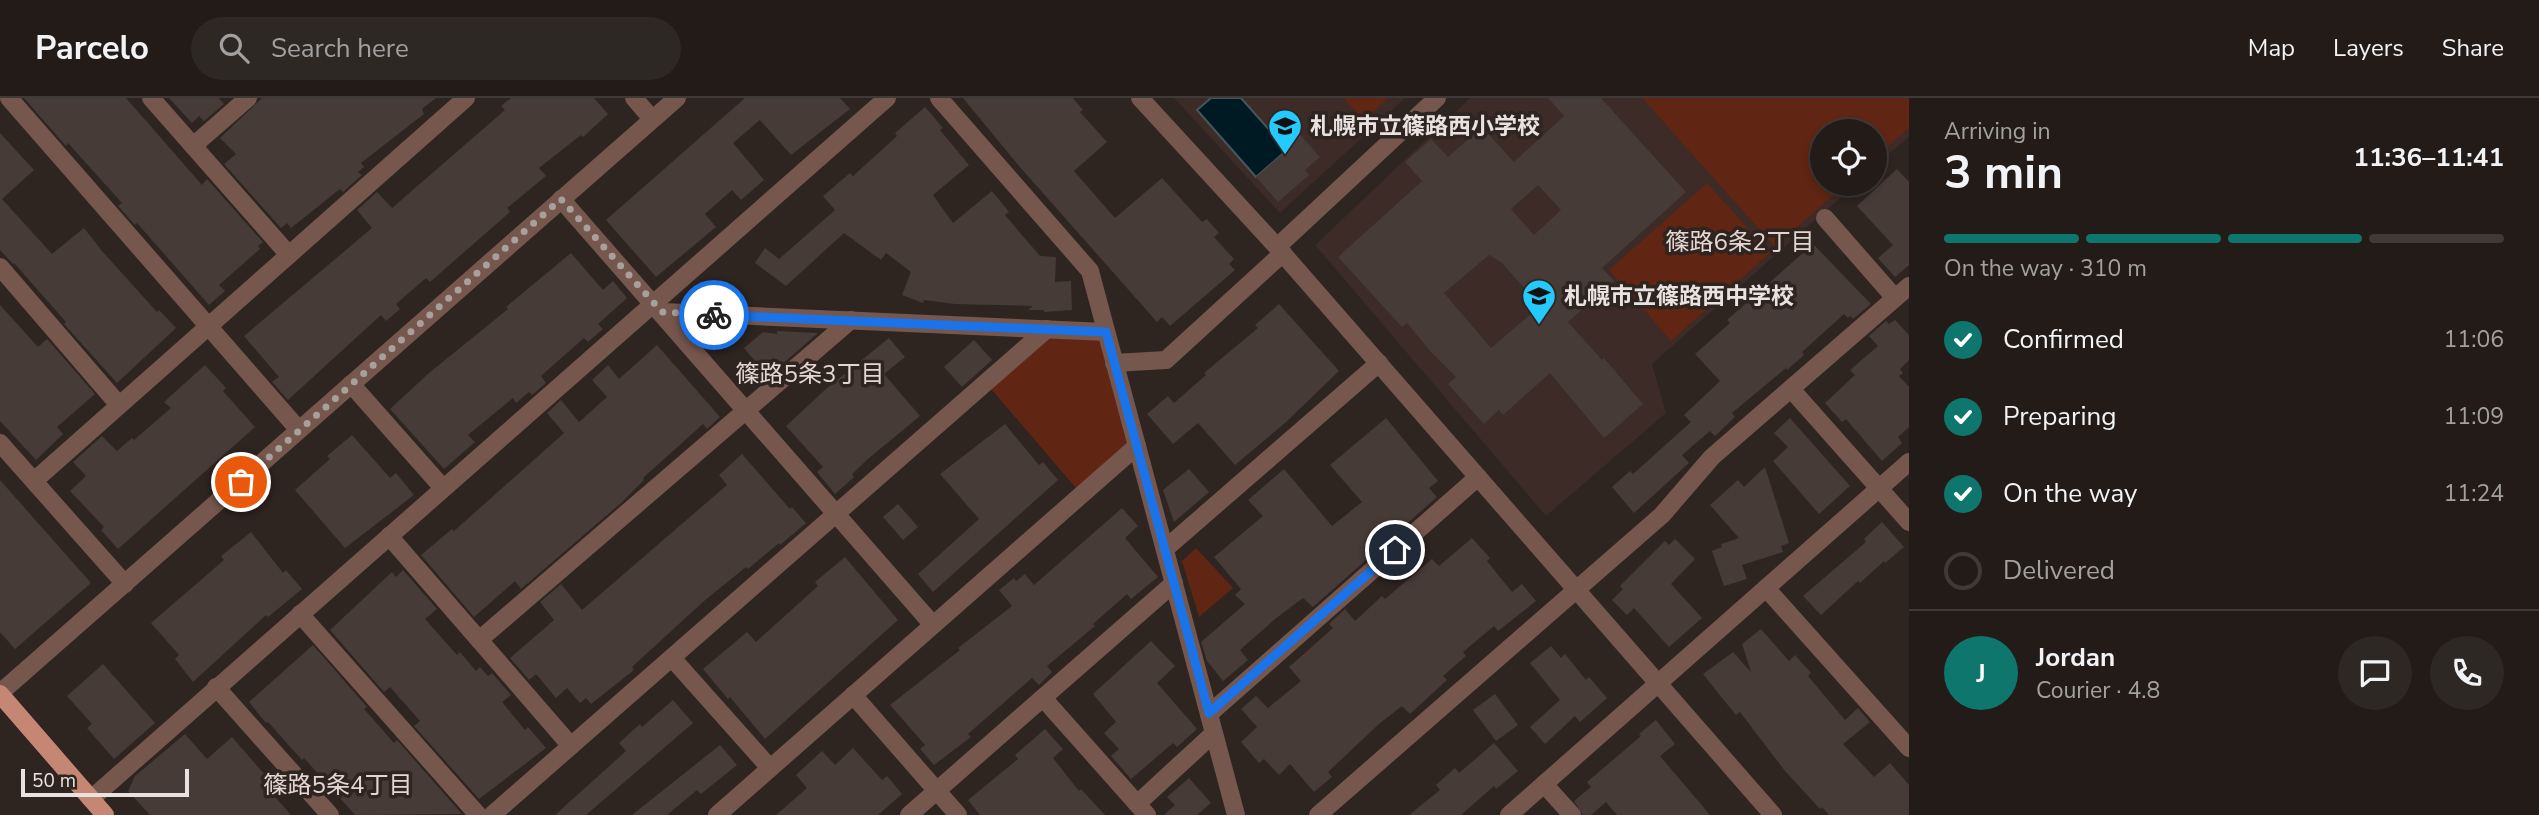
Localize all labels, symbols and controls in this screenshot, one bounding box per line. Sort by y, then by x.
search box [191,17,681,80]
text: Parcelo [35,26,149,71]
icon: search [215,29,253,67]
text: Search here [271,31,409,66]
text: Map [2248,32,2295,64]
text: Layers [2333,32,2404,64]
text: Share [2442,32,2504,64]
school or university icon: 札幌市立篠路西小学校 [1266,107,1304,156]
place label: 札幌市立篠路西小学校 [1310,111,1540,142]
text: Arriving in [1944,116,2051,147]
map controls [1810,119,1887,196]
button: locate [1810,119,1887,196]
text: 11:36–11:41 [2353,140,2504,175]
text: 3 min [1944,141,2063,204]
district label: 篠路6条2丁目 [1666,226,1814,258]
text: On the way · 310 m [1944,253,2147,284]
school or university icon: 札幌市立篠路西中学校 [1520,277,1558,326]
courier [679,280,749,350]
place label: 札幌市立篠路西中学校 [1564,281,1794,312]
icon: bike [695,296,733,334]
icon: check [1944,321,1982,359]
text: Confirmed [2003,322,2124,357]
text: 11:06 [2444,324,2504,355]
district label: 篠路5条3丁目 [736,358,884,390]
icon: check [1944,398,1982,436]
text: Preparing [2003,399,2116,434]
text: 11:09 [2444,401,2504,432]
pin [211,452,271,512]
icon: bag [222,463,260,501]
icon: check [1944,475,1982,513]
text: On the way [2003,476,2137,511]
text: 11:24 [2444,478,2504,509]
pin [1365,520,1425,580]
icon: home [1376,531,1414,569]
text: Delivered [2003,553,2115,588]
button: chat [2338,636,2412,710]
button: phone [2430,636,2504,710]
text: Jordan [2036,640,2115,675]
text: J [1976,656,1986,691]
text: Courier · 4.8 [2036,675,2160,706]
scale bar [21,766,189,798]
text: 50 m [32,768,76,794]
district label: 篠路5条4丁目 [264,769,412,801]

